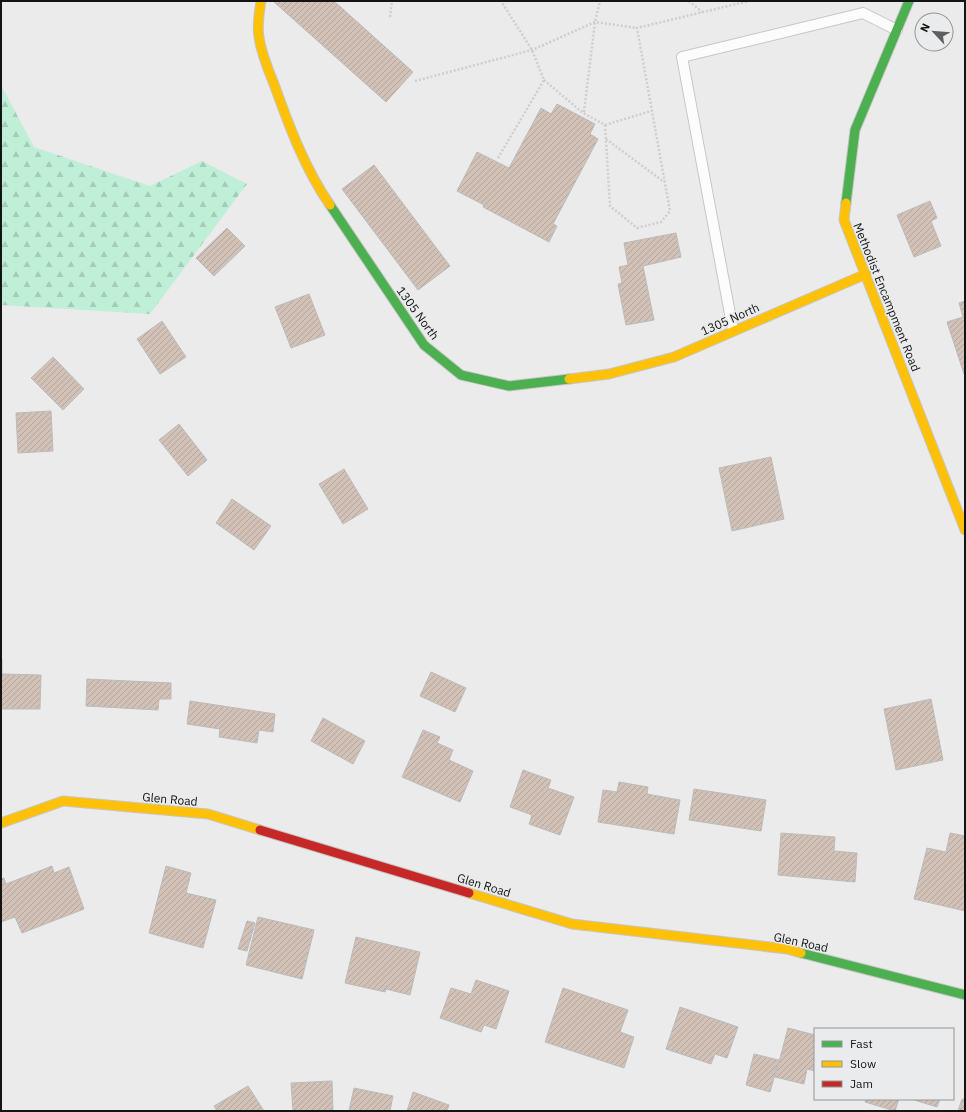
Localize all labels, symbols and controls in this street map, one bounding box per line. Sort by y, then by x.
north arrow [914,12,954,52]
text: N [917,21,933,34]
street label: Methodist Encampment Road [850,220,924,374]
street label: 1305 North [394,283,442,343]
street label: 1305 North [698,299,762,339]
street label: Glen Road [142,789,198,809]
street label: Glen Road [455,870,513,900]
street label: Glen Road [772,929,830,955]
legend [814,1028,954,1100]
text: Fast [850,1036,873,1051]
text: Slow [850,1056,876,1071]
text: Jam [850,1076,873,1091]

